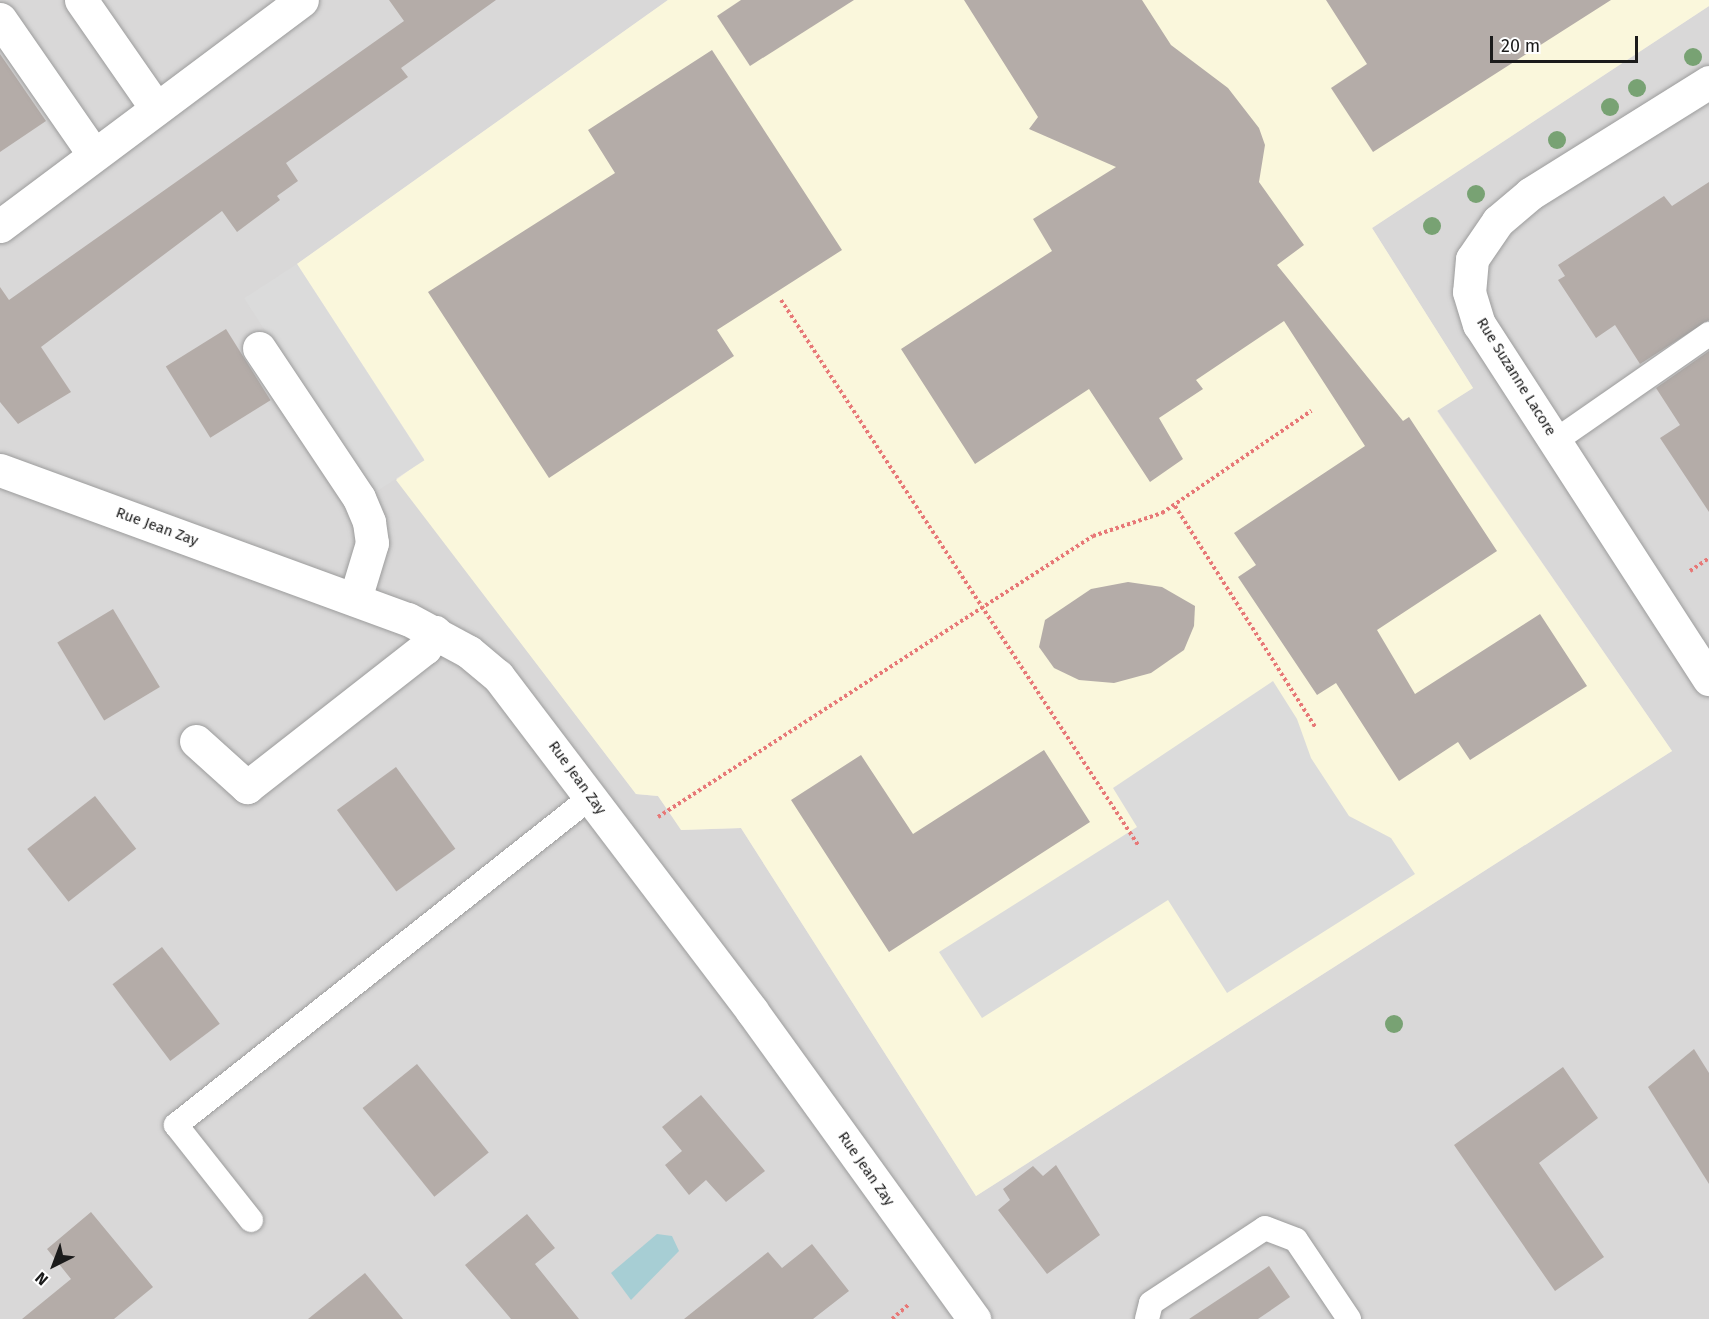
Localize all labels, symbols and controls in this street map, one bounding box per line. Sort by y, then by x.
scale bar [1493,24,1642,62]
text: 20 m [1501,35,1540,57]
street label: Rue Suzanne Lacore [1472,315,1560,439]
street label: Rue Jean Zay [113,504,201,550]
street label: Rue Jean Zay [544,738,610,818]
street label: Rue Jean Zay [834,1128,898,1210]
north arrow [24,1235,84,1295]
text: N [31,1268,52,1289]

